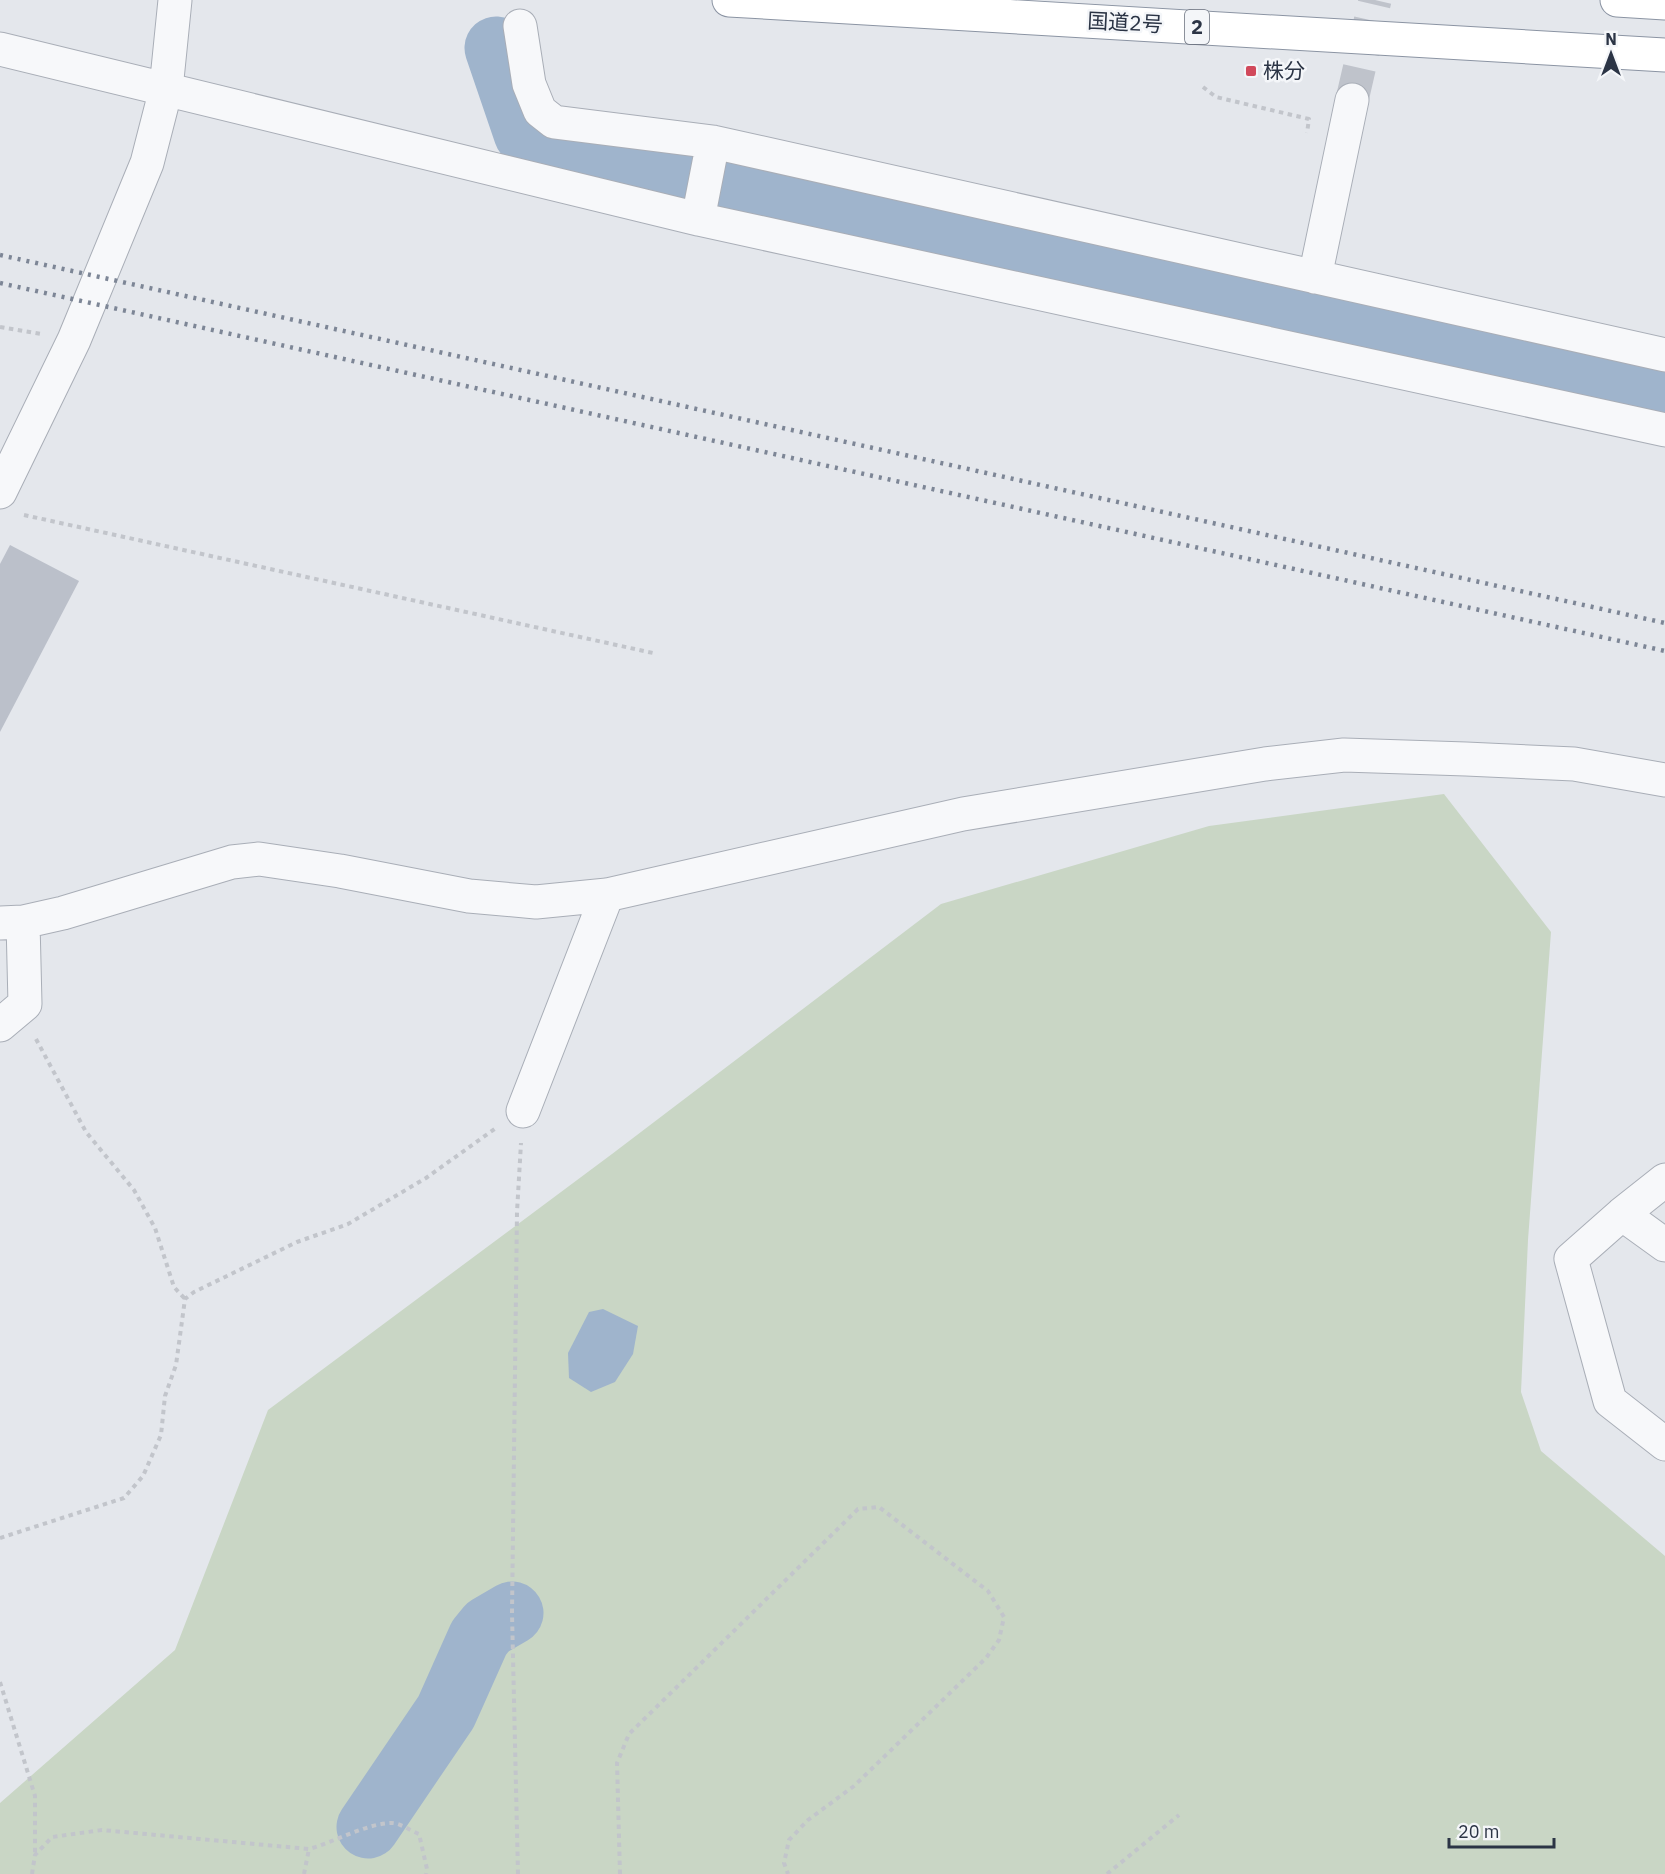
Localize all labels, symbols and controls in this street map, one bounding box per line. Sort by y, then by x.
street label: 国道2号 [1087,6,1164,38]
road number: 2 [1185,10,1209,44]
north arrow [1581,24,1641,84]
text: N [1605,29,1617,49]
place label: 株分 [1263,56,1305,84]
marker: 株分 [1244,64,1258,78]
scale bar [1449,1811,1554,1849]
text: 20 m [1458,1820,1500,1843]

